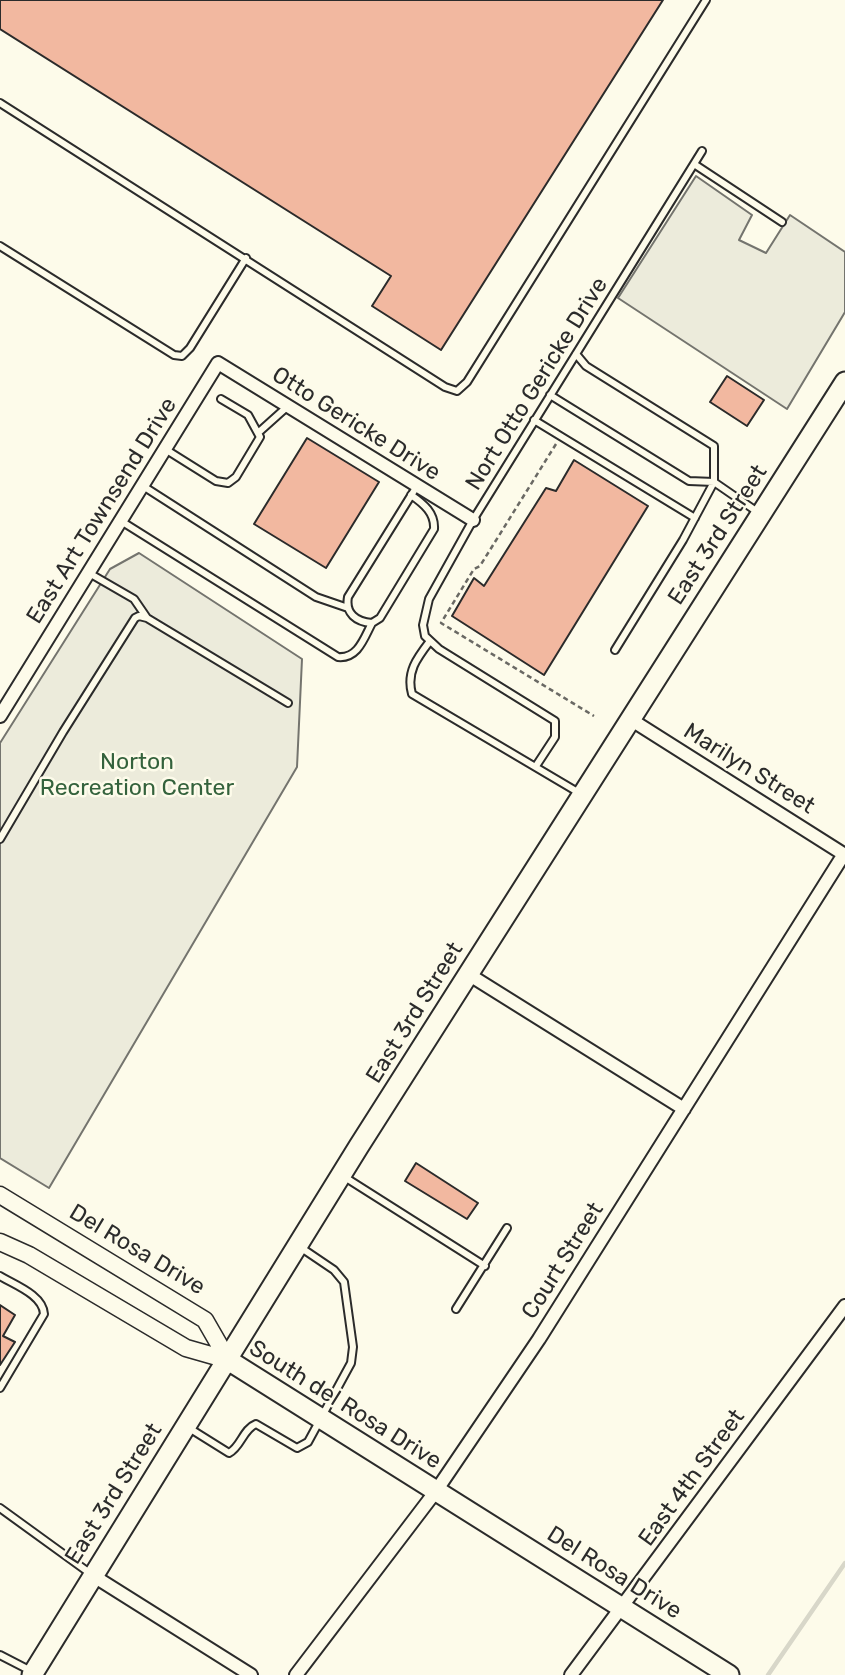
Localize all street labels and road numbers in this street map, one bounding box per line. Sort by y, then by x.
street label: Nort Otto Gericke Drive [460,273,614,495]
street label: Otto Gericke Drive [267,361,445,487]
street label: East Art Townsend Drive [21,393,183,629]
street label: East 3rd Street [663,460,773,610]
street label: Marilyn Street [678,718,820,820]
street label: East 3rd Street [361,937,469,1089]
street label: Court Street [516,1198,610,1324]
street label: Del Rosa Drive [64,1199,210,1301]
street label: South del Rosa Drive [244,1335,446,1475]
street label: East 4th Street [633,1404,751,1552]
street label: East 3rd Street [60,1418,168,1570]
street label: Del Rosa Drive [542,1521,686,1625]

